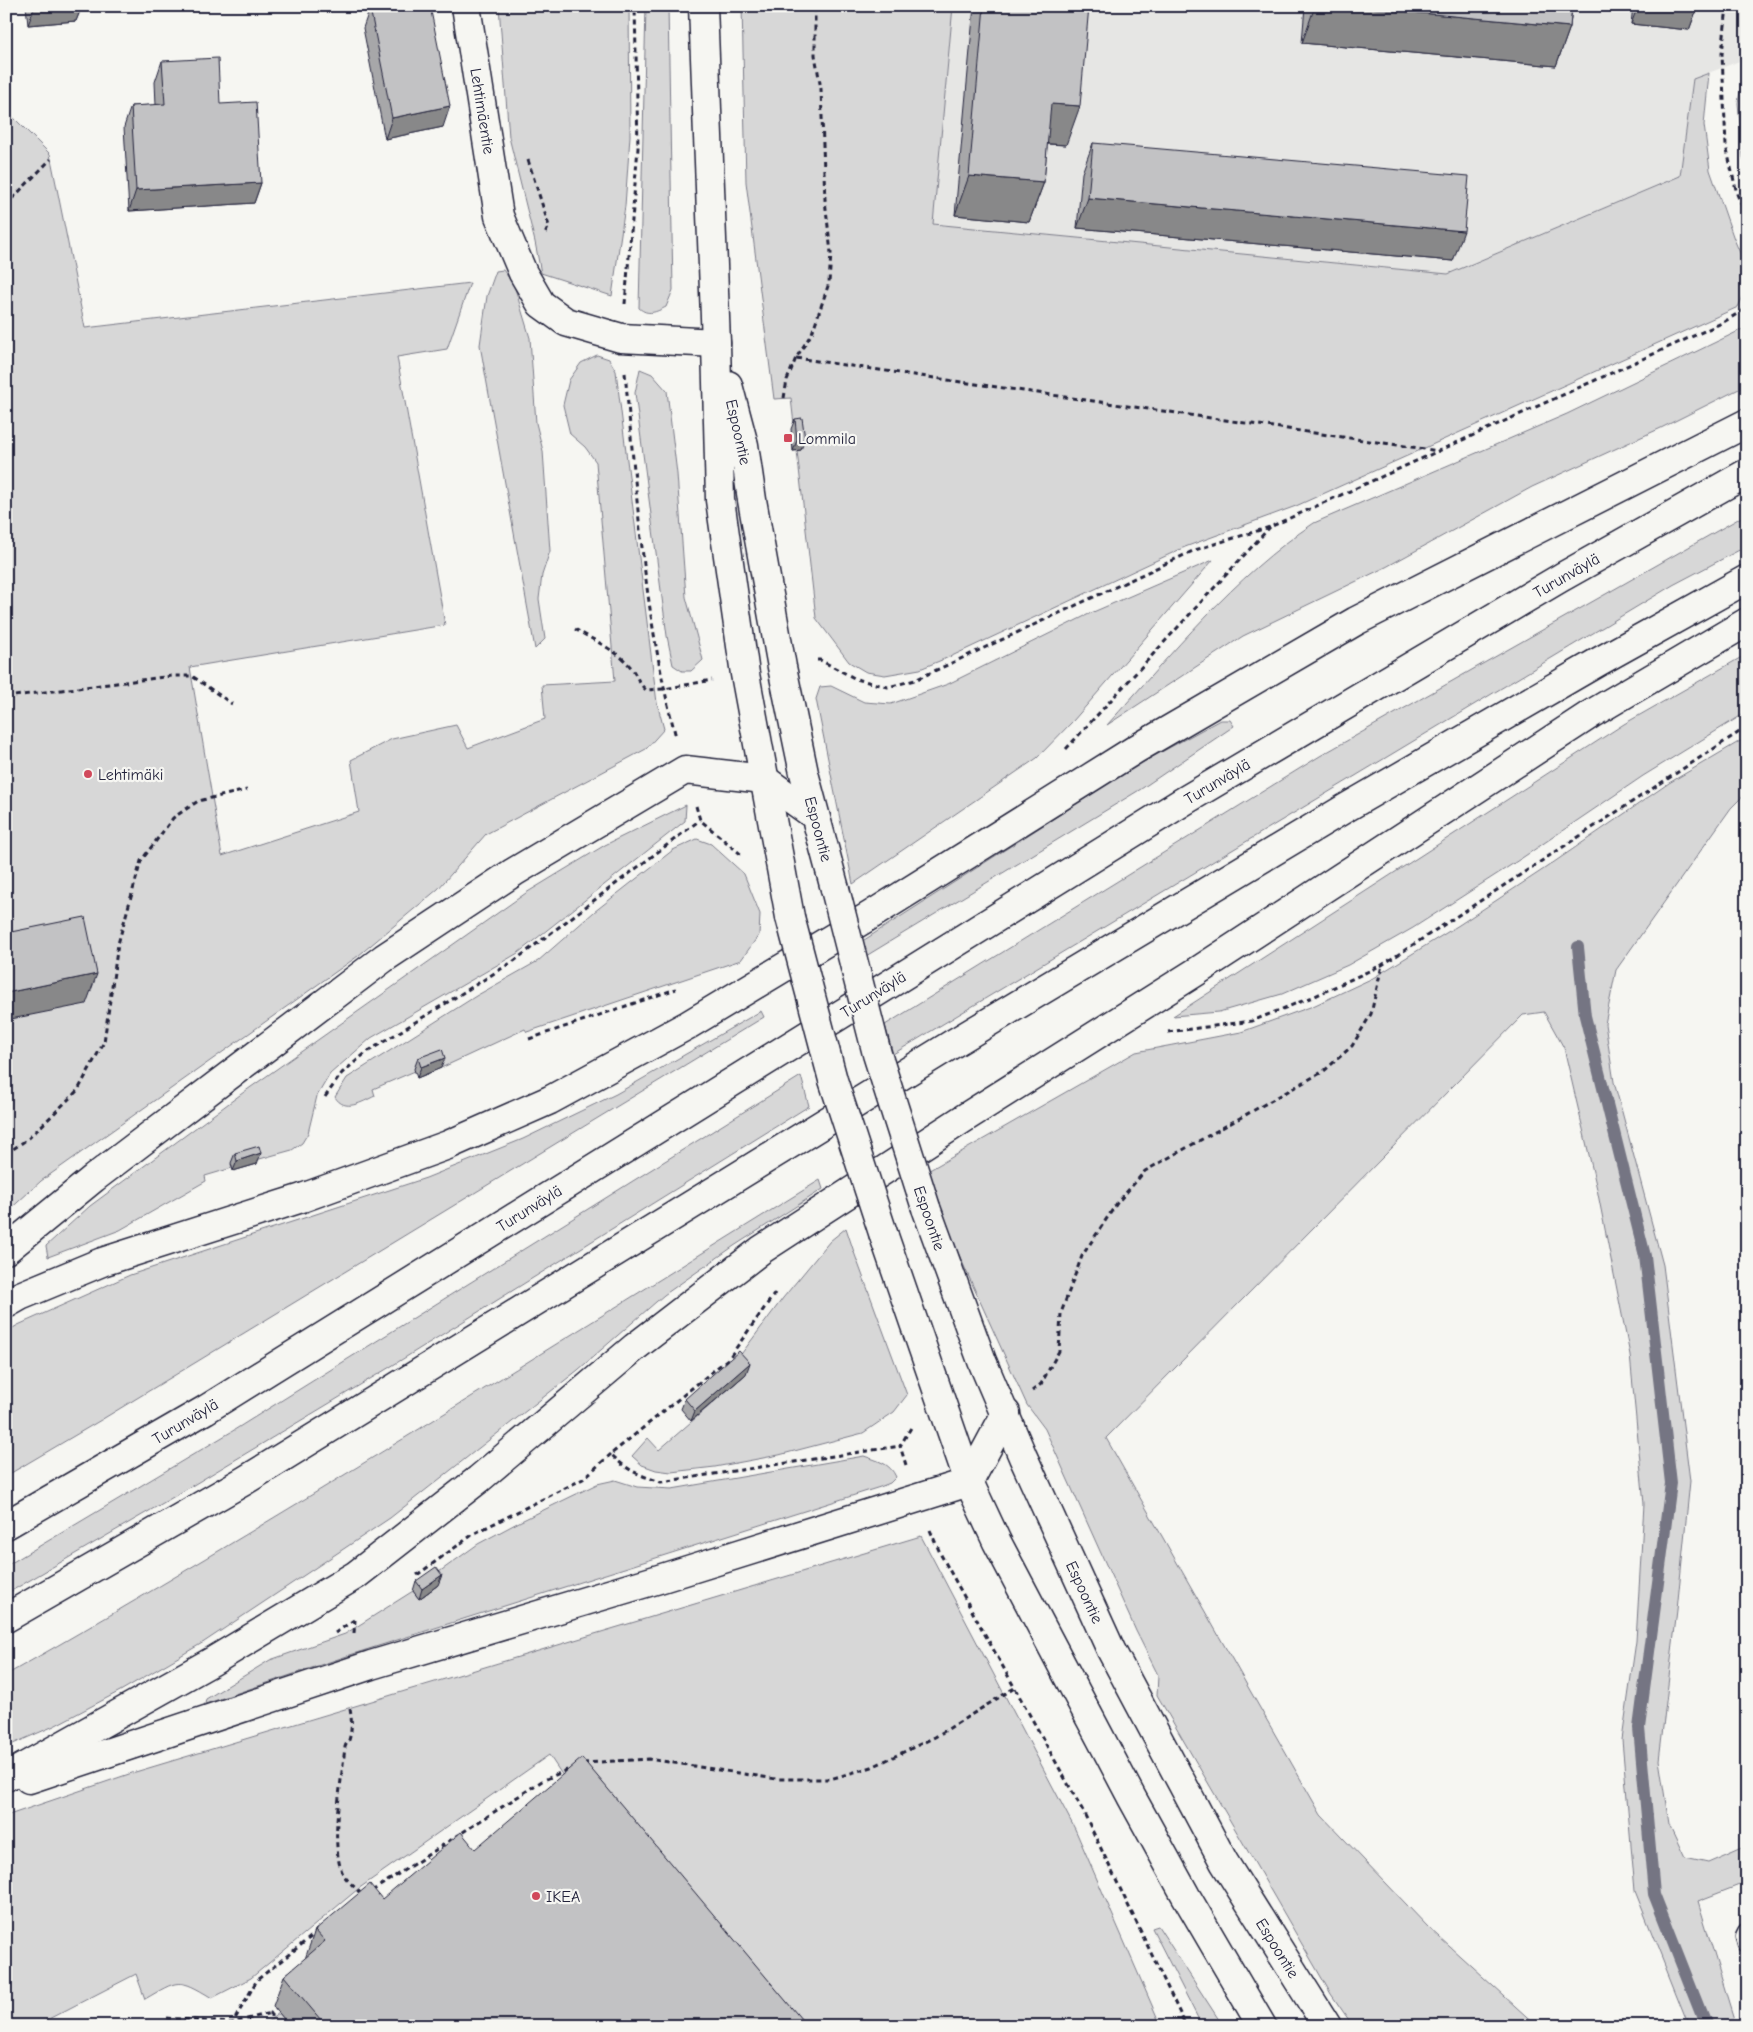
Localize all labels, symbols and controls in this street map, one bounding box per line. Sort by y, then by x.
street label: Lehtimäentie [466,67,498,156]
street label: Espoontie [722,398,754,467]
place label: Lommila [798,430,856,448]
marker: Lommila [782,432,794,444]
street label: Turunväylä [1530,550,1603,602]
street label: Turunväylä [1181,755,1254,808]
place label: Lehtimäki [98,766,163,784]
marker: Lehtimäki [82,768,94,780]
street label: Espoontie [801,795,835,864]
street label: Turunväylä [838,968,909,1022]
street label: Turunväylä [494,1182,565,1236]
street label: Espoontie [910,1184,948,1253]
street label: Turunväylä [149,1395,222,1448]
street label: Espoontie [1062,1558,1106,1627]
place label: IKEA [546,1888,580,1906]
marker: IKEA [530,1890,542,1902]
street label: Espoontie [1252,1915,1302,1982]

